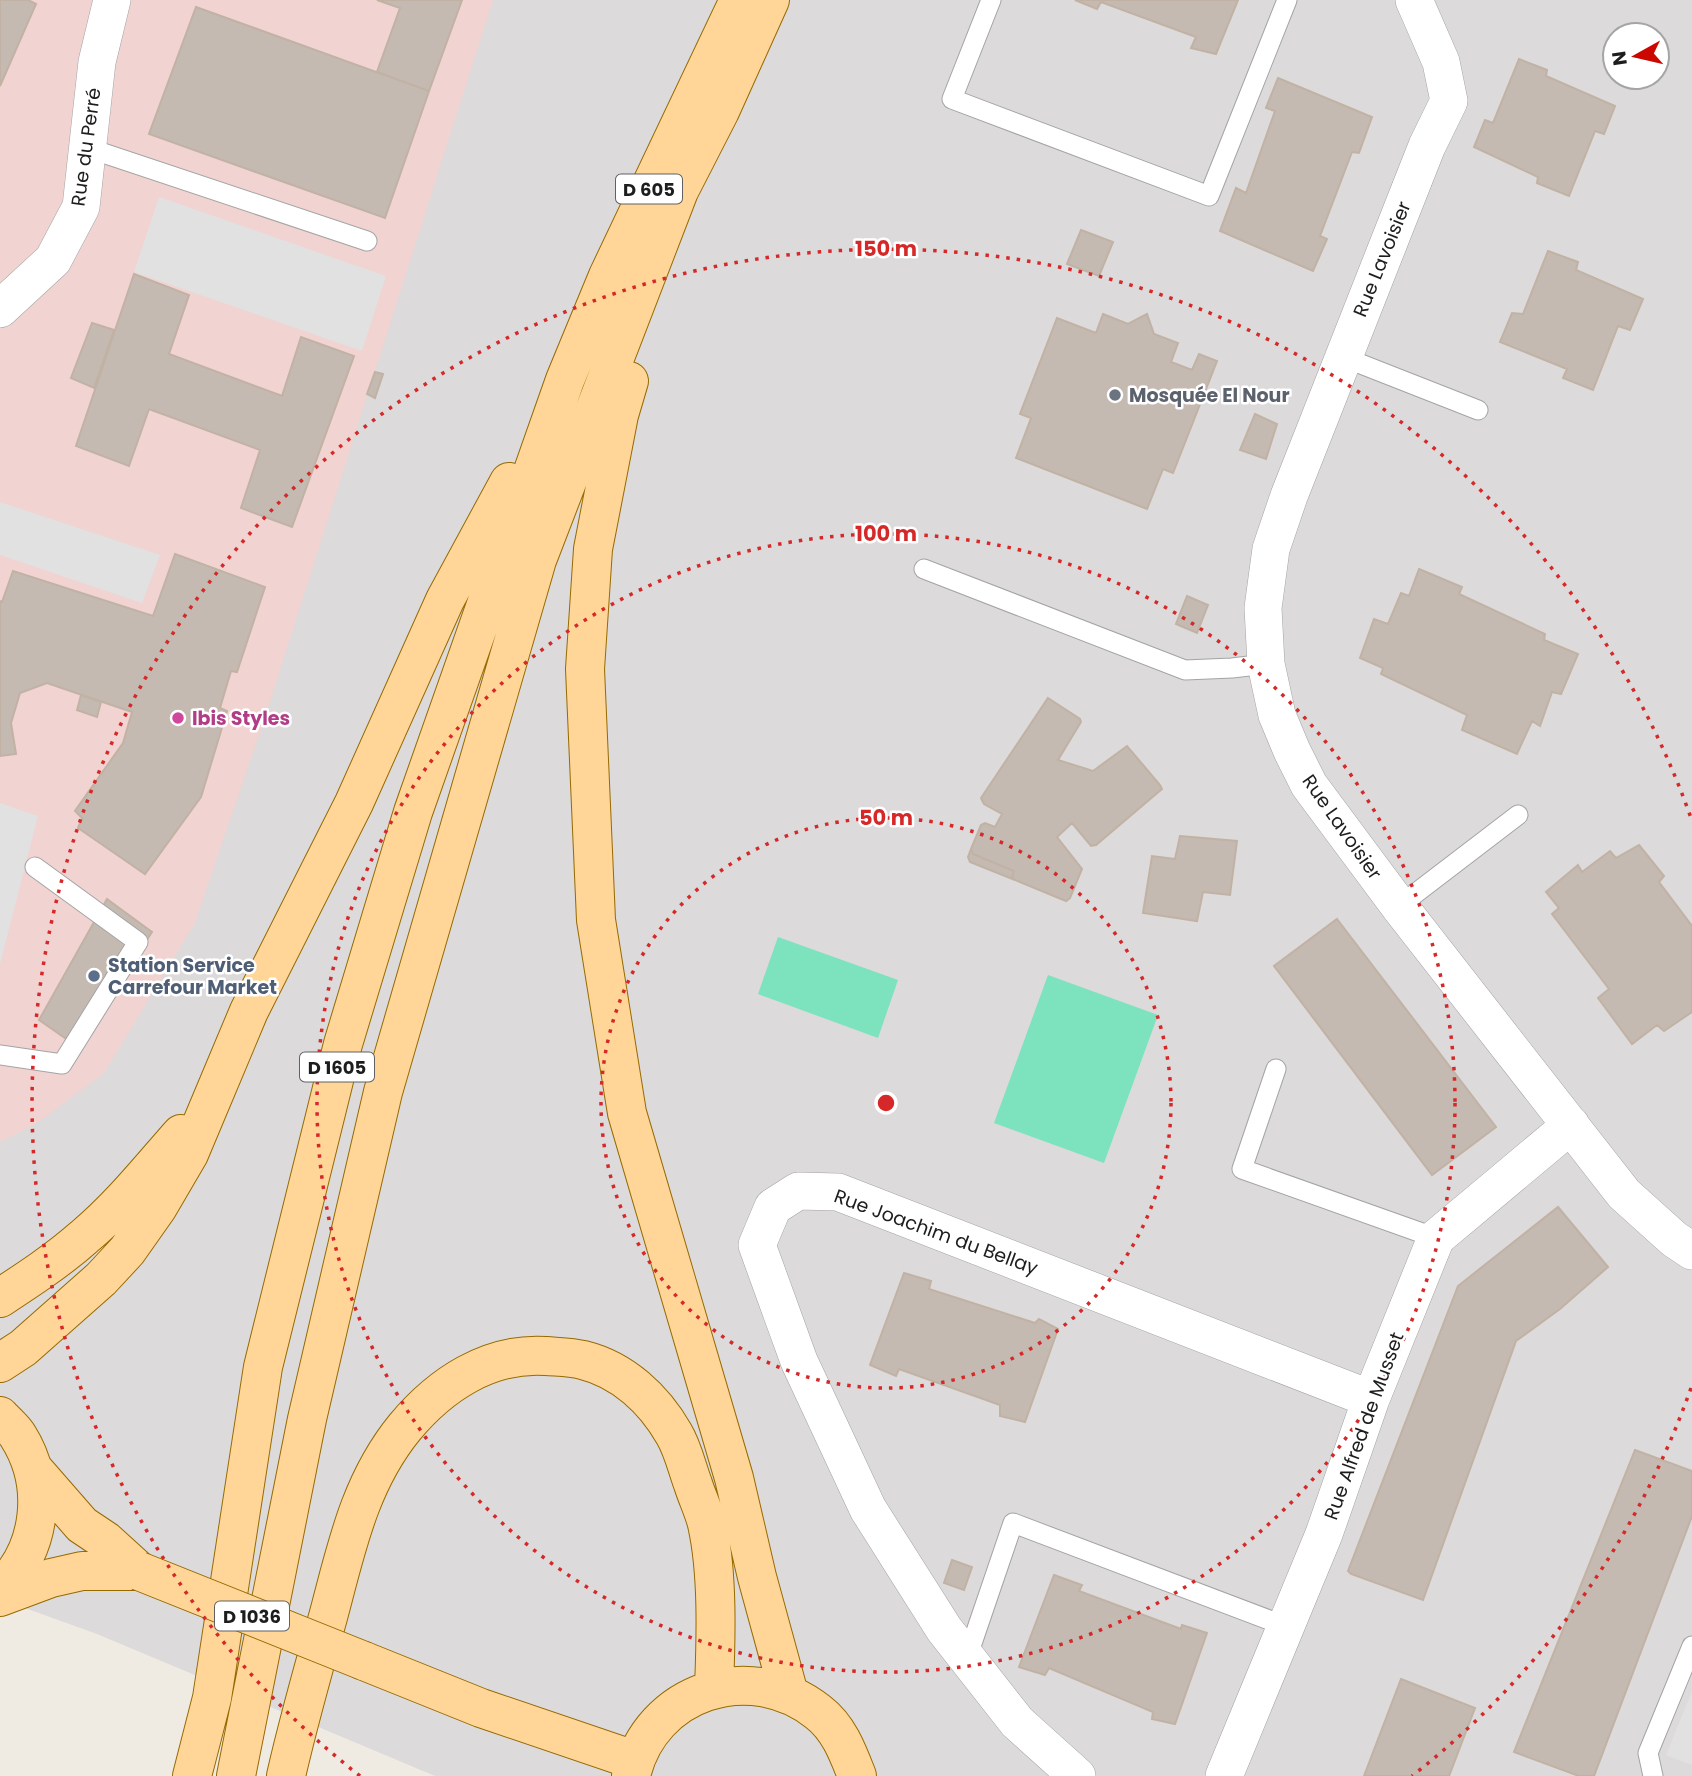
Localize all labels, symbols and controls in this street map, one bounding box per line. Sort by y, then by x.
north arrow [1601,21,1671,91]
text: N [1605,49,1634,67]
street label: Rue du Perré [64,86,108,208]
road number: D 605 [616,174,682,204]
street label: Rue Lavoisier [1347,197,1417,321]
text: 150 m [855,234,917,263]
place label: Mosquée El Nour [1129,382,1290,409]
marker: Mosquée El Nour [1107,387,1123,403]
text: 100 m [855,519,917,548]
place label: Ibis Styles [192,705,290,732]
marker: Ibis Styles [170,710,186,726]
street label: Rue Lavoisier [1296,769,1388,885]
text: 50 m [859,803,913,832]
place label: Station Service Carrefour Market [108,952,277,1001]
marker: Station Service Carrefour Market [86,968,102,984]
road number: D 1605 [300,1052,374,1082]
centre of rings [874,1091,898,1115]
street label: Rue Joachim du Bellay [830,1183,1042,1282]
street label: Rue Alfred de Musset [1317,1328,1411,1524]
road number: D 1036 [215,1602,289,1630]

